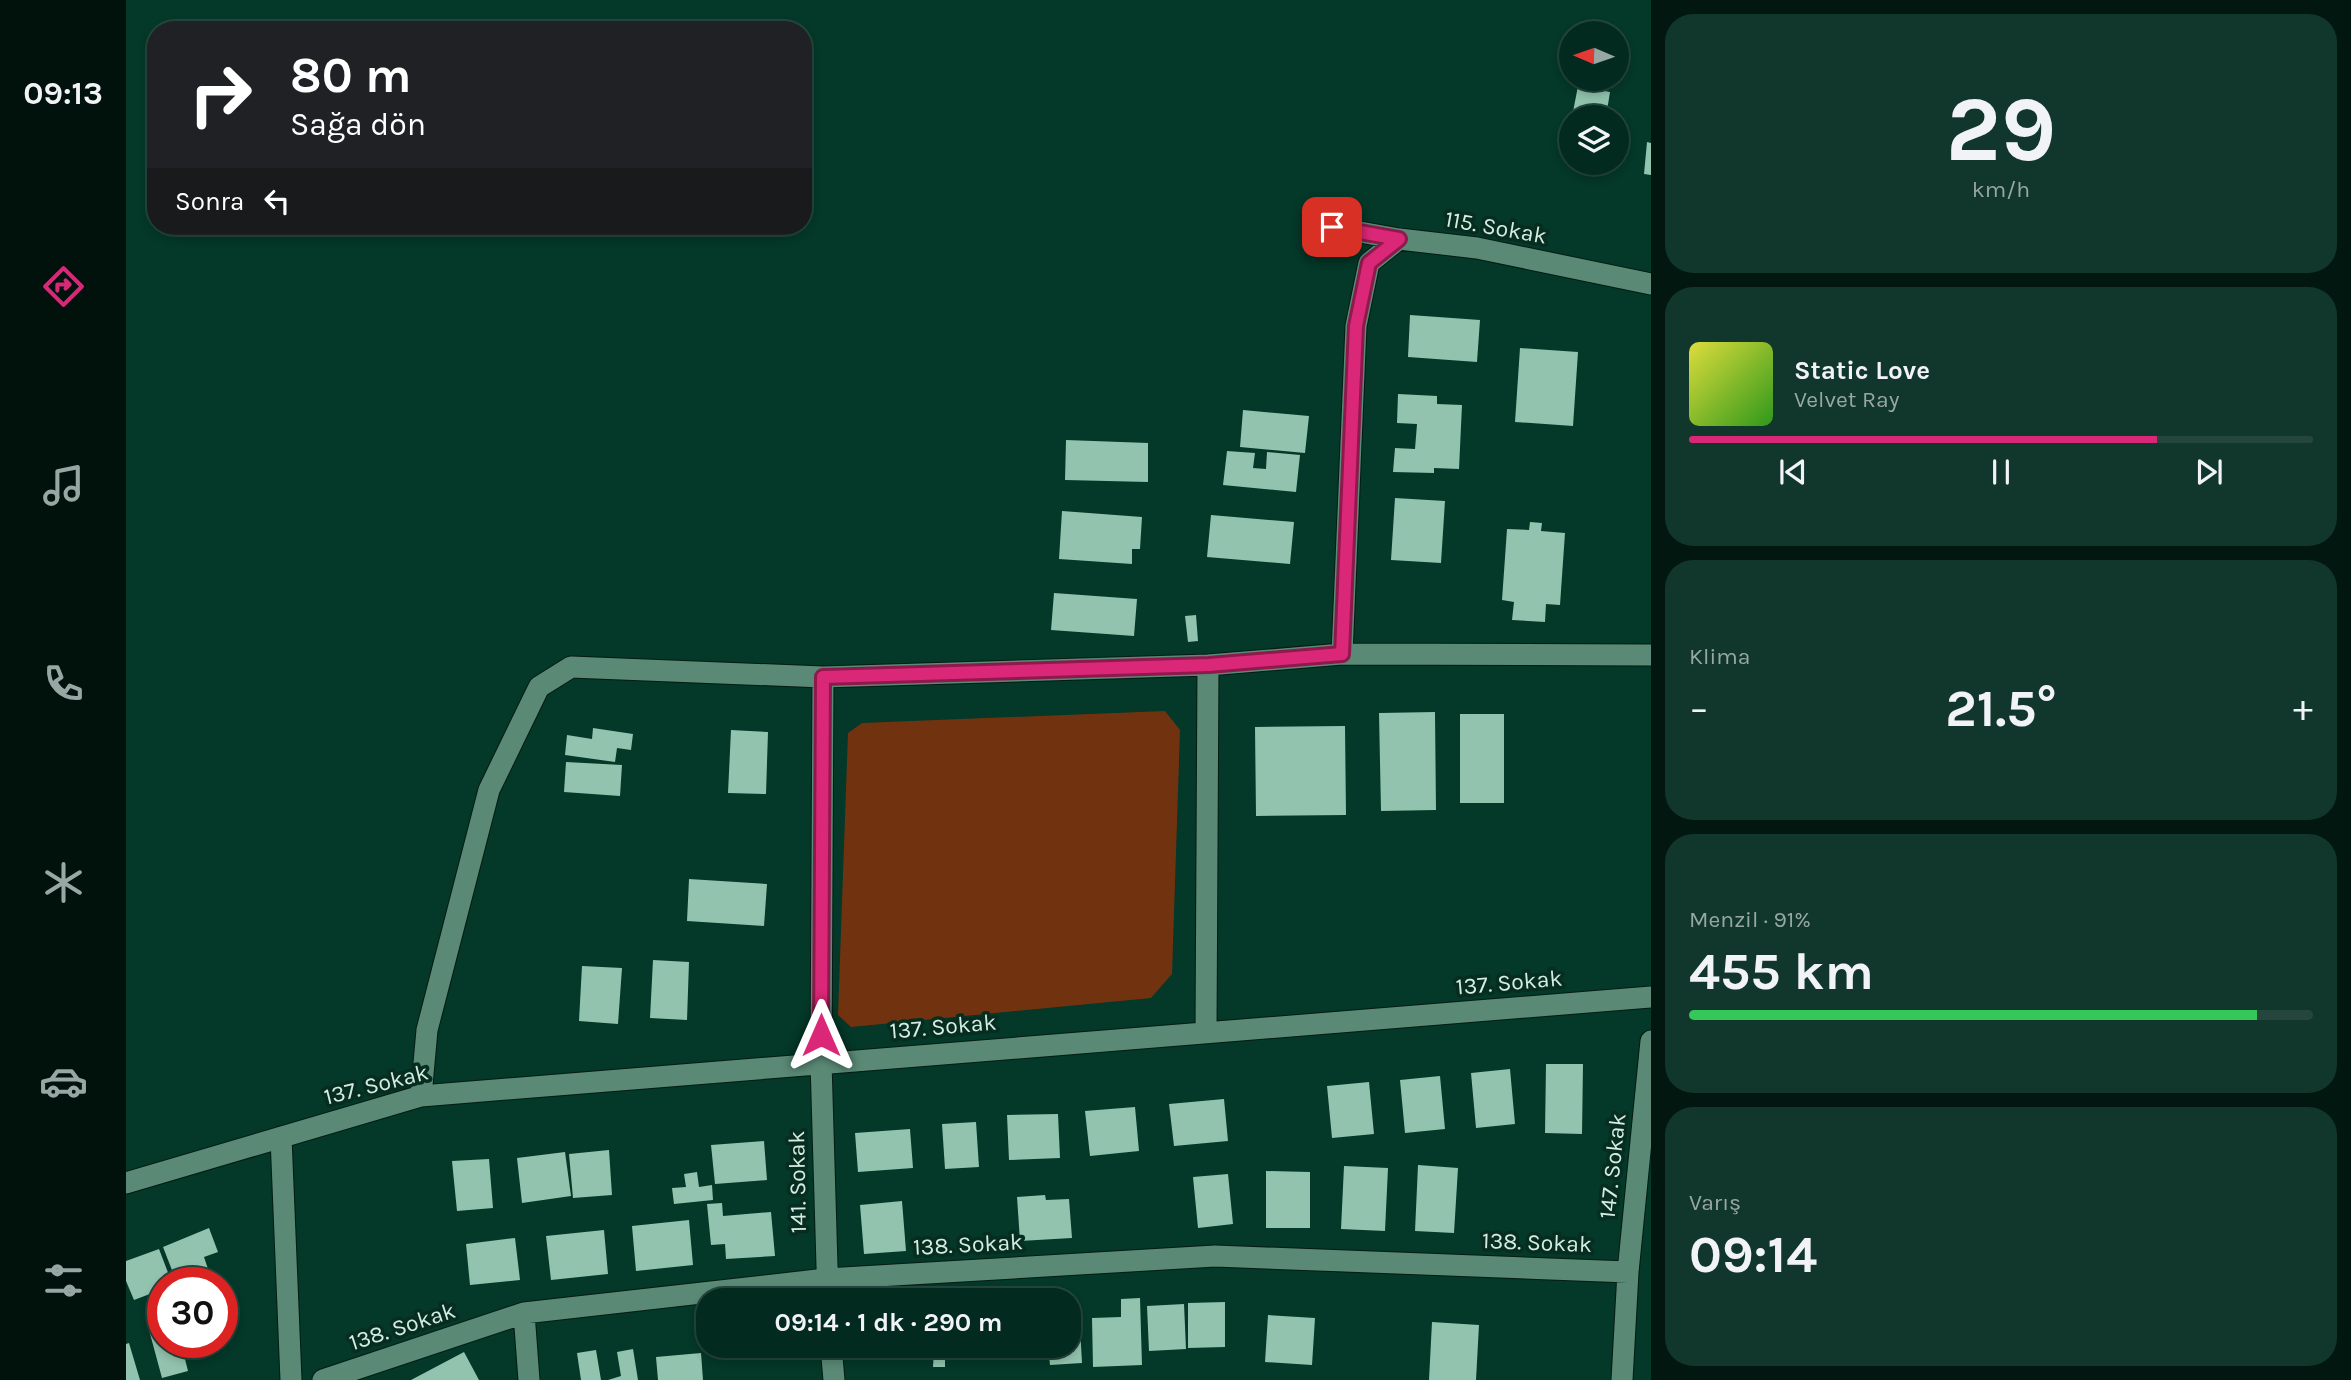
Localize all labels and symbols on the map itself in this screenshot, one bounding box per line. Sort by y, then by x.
north arrow [1559,21,1629,91]
pin [1302,197,1362,257]
street label: 115. Sokak [1443,205,1549,250]
street label: 137. Sokak [1455,964,1563,1001]
position arrow [784,998,858,1072]
street label: 137. Sokak [889,1008,997,1045]
street label: 137. Sokak [321,1058,431,1110]
street label: 147. Sokak [1594,1112,1631,1220]
street label: 141. Sokak [783,1130,812,1234]
street label: 138. Sokak [1482,1227,1592,1258]
street label: 138. Sokak [912,1228,1024,1261]
speed limit sign: 30 [147,1267,238,1358]
street label: 138. Sokak [346,1297,459,1356]

